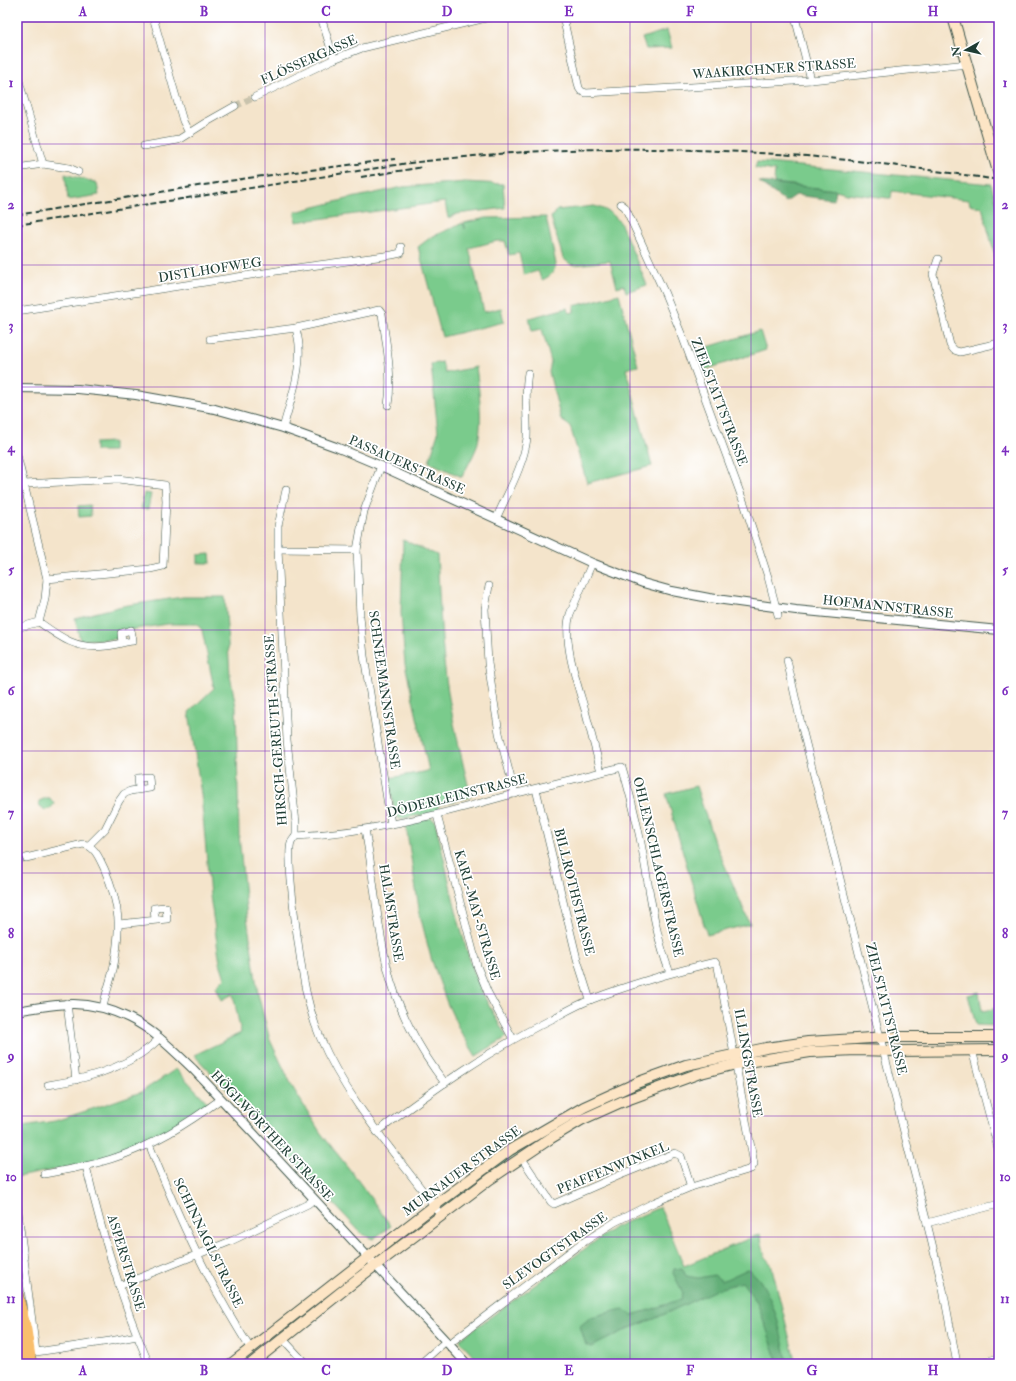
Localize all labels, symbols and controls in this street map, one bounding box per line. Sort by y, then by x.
text: A [78,4,88,20]
text: B [200,4,208,20]
text: C [321,4,331,20]
text: D [442,4,453,20]
text: E [564,4,574,20]
text: F [686,4,695,20]
text: G [807,4,818,20]
text: H [928,4,939,20]
north arrow [946,30,986,70]
street label: FLÖSSERGASSE [258,32,360,88]
text: N [949,44,964,58]
street label: WAAKIRCHNER STRASSE [691,55,856,83]
text: 1 [9,75,14,91]
text: 1 [1003,75,1008,91]
text: 2 [8,197,15,213]
text: 2 [1002,197,1009,213]
street label: DISTLHOFWEG [157,254,263,286]
text: 3 [9,318,14,334]
text: 3 [1003,318,1008,334]
street label: ZIELSTATTSTRASSE [687,336,751,468]
street label: PASSAUERSTRASSE [346,432,468,498]
text: 4 [6,440,15,456]
text: 4 [1000,440,1009,456]
text: 5 [8,562,14,578]
text: 5 [1002,562,1008,578]
street label: HOFMANNSTRASSE [822,592,954,622]
street label: SCHNEEMANNSTRASSE [365,610,403,770]
street label: HIRSCH-GEREUTH-STRASSE [261,634,291,826]
text: 6 [8,683,16,699]
text: 6 [1002,683,1010,699]
street label: DÖDERLEINSTRASSE [385,771,529,821]
street label: OHLENSCHLAGERSTRASSE [629,775,687,959]
text: 7 [8,805,15,821]
text: 7 [1002,805,1009,821]
street label: BILLROTHSTRASSE [550,827,598,957]
street label: KARL-MAY-STRASSE [451,848,503,982]
street label: HALMSTRASSE [375,863,407,963]
text: 8 [8,926,14,942]
text: 8 [1002,926,1008,942]
street label: ZIELSTATTSTRASSE [862,941,910,1077]
street label: ILLINGSTRASSE [731,1007,765,1119]
text: 9 [6,1048,15,1064]
text: 9 [1000,1048,1009,1064]
street label: HÖGLWÖRTHER STRASSE [207,1067,337,1205]
street label: MURNAUER STRASSE [400,1123,524,1219]
street label: PFAFFENWINKEL [555,1138,672,1198]
text: 10 [5,1169,17,1185]
text: 10 [999,1169,1011,1185]
street label: SCHINNAGLSTRASSE [170,1176,246,1310]
street label: SLEVOGTSTRASSE [500,1209,610,1293]
street label: ASPERSTRASSE [103,1212,148,1313]
text: 11 [6,1291,16,1307]
text: 11 [1000,1291,1010,1307]
text: A [78,1363,88,1379]
text: B [200,1363,208,1379]
text: C [321,1363,331,1379]
text: D [442,1363,453,1379]
text: E [564,1363,574,1379]
text: F [686,1363,695,1379]
text: G [807,1363,818,1379]
text: H [928,1363,939,1379]

